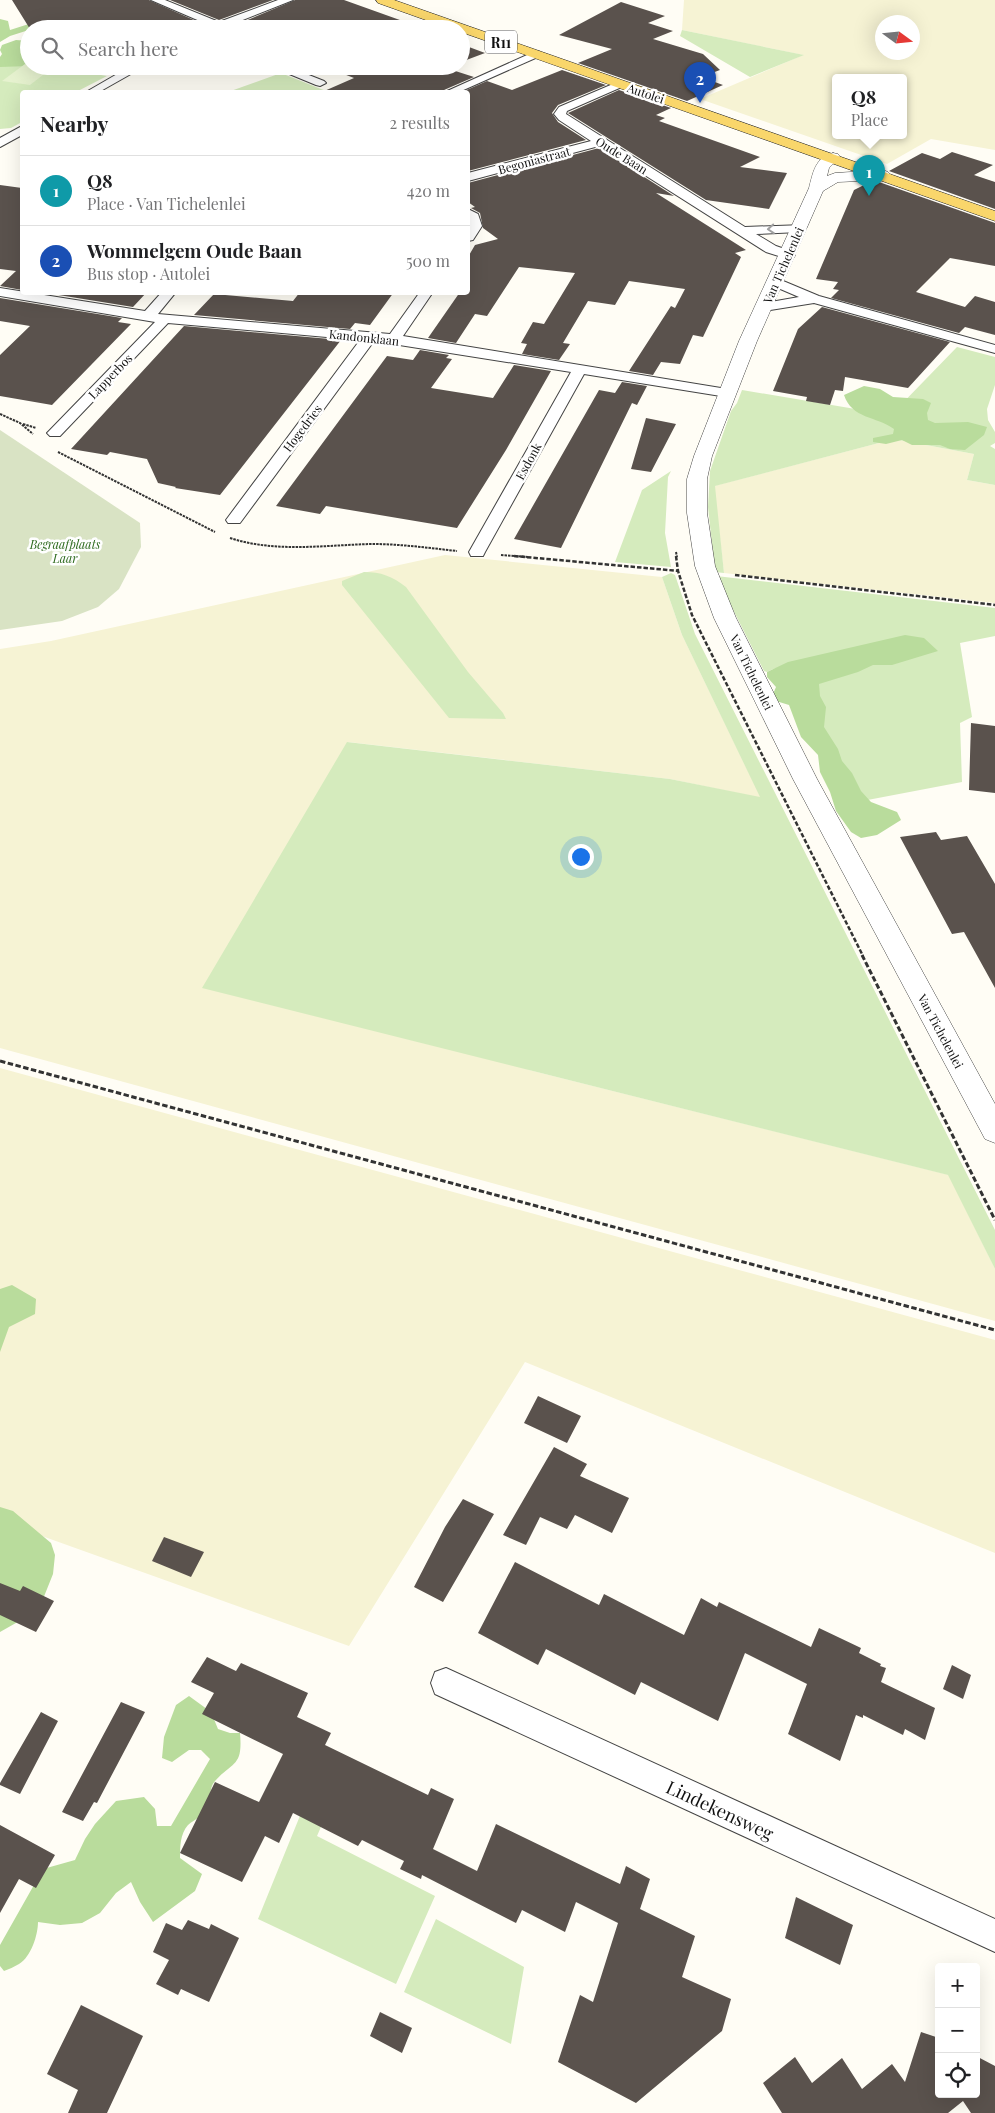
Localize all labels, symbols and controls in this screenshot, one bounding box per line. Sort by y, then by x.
north arrow [875,15,920,60]
search box [20,20,470,75]
road number: R11 [485,31,517,54]
icon: search [38,34,66,62]
text: Search here [78,35,178,61]
pin: 2 [684,62,716,103]
popup [832,74,907,139]
street label: Autolei [625,79,667,107]
text: Q8 [851,83,876,109]
text: Nearby [40,109,109,137]
text: Place [851,109,888,130]
text: 2 results [390,112,450,133]
street label: Oude Baan [593,133,651,177]
street label: Begoniastraat [496,142,573,177]
pin: 1 [853,155,885,196]
text: Q8 [87,167,113,193]
text: 1 [53,180,59,201]
text: 420 m [407,180,450,201]
text: Place · Van Tichelenlei [87,193,246,214]
one-way arrow [767,223,775,234]
street label: Van Tichelenlei [759,224,807,307]
text: Wommelgem Oude Baan [87,237,302,263]
text: 2 [52,250,60,271]
text: 500 m [406,250,450,271]
text: Bus stop · Autolei [87,263,210,284]
street label: Kandonklaan [328,325,400,349]
street label: Lapperbos [84,350,136,402]
street label: Hogedries [279,401,325,455]
street label: Esdonk [511,439,545,482]
park label: Begraafplaats Laar [29,536,101,566]
street label: Van Tichelenlei [726,631,777,713]
your location [568,844,594,870]
street label: Van Tichelenlei [914,990,968,1071]
street label: Lindekensweg [662,1775,778,1846]
map controls [935,1963,980,2098]
button: + [935,1963,980,2008]
button: − [935,2008,980,2053]
button: locate [935,2053,980,2098]

